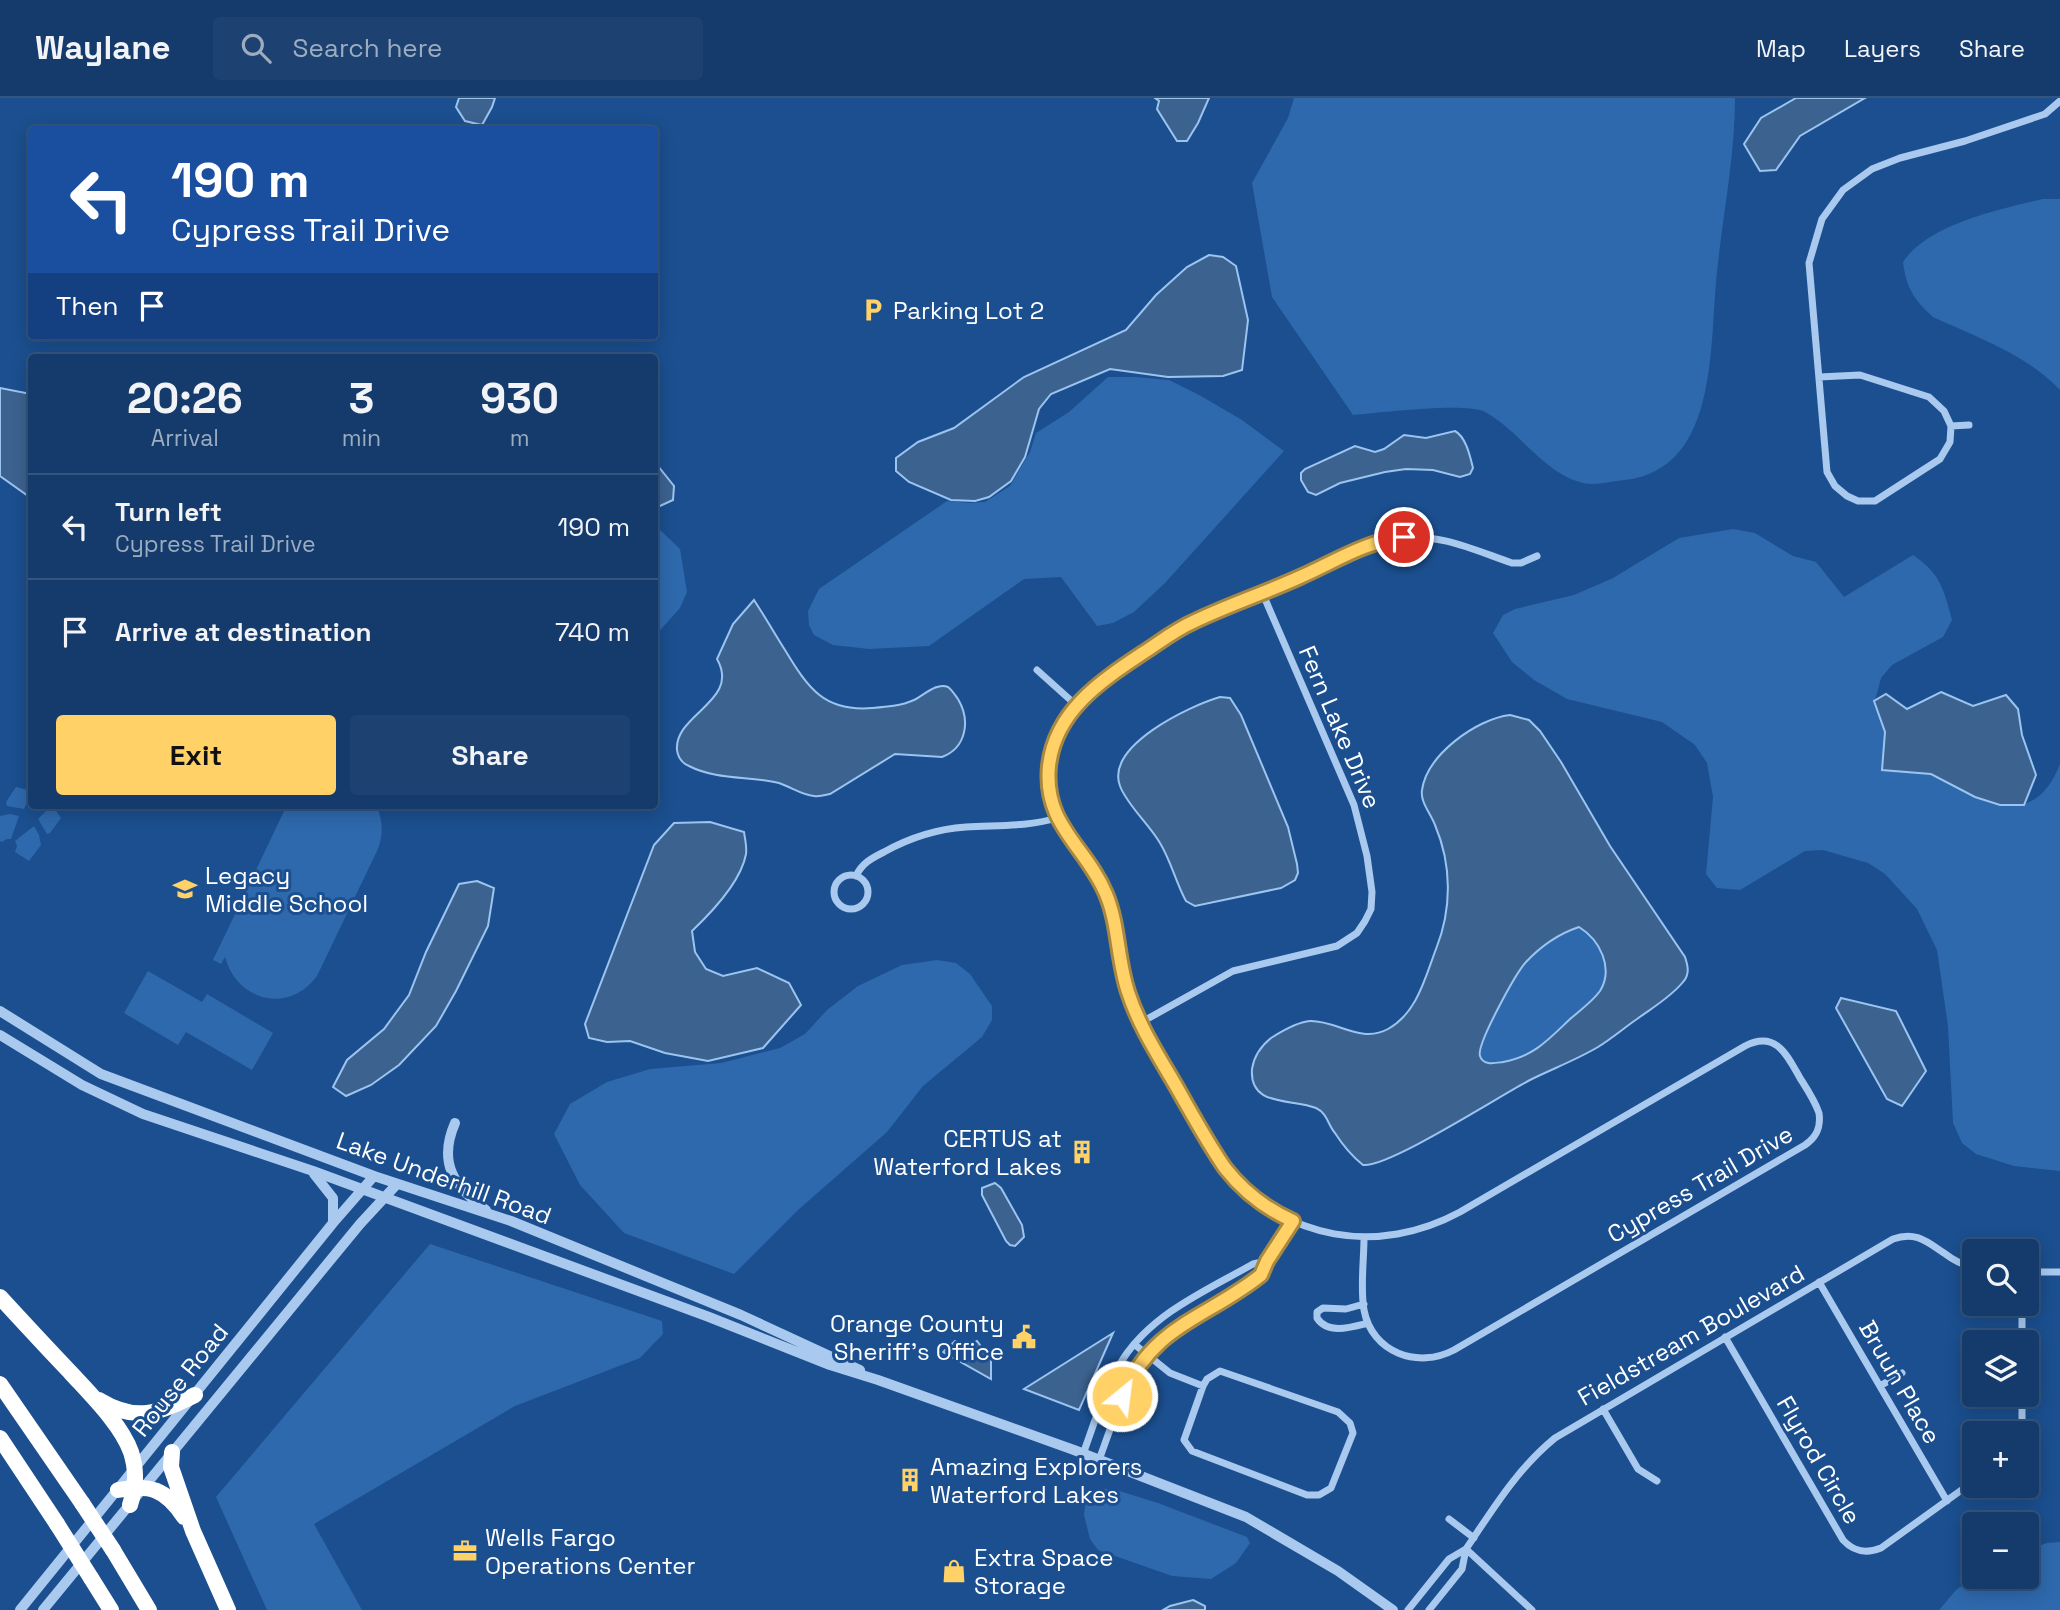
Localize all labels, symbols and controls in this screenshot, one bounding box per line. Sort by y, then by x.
search box [213,17,703,80]
text: Waylane [35,27,171,69]
icon: search [237,29,275,67]
text: Search here [293,31,442,65]
text: Map [1756,33,1806,64]
text: Layers [1844,33,1921,64]
text: Share [1959,33,2025,64]
text: 190 m [171,149,309,211]
icon: left [56,154,147,245]
text: Cypress Trail Drive [171,210,450,250]
icon: arrive [133,287,171,325]
text: Then [56,289,119,323]
place label: Parking Lot 2 [893,295,1044,326]
parking icon: Parking Lot 2 [859,296,887,324]
text: 20:26 [127,372,243,425]
text: 3 [349,372,374,425]
text: 930 [480,372,559,425]
text: Arrival [151,423,219,453]
text: min [342,423,381,453]
text: m [510,423,529,453]
text: Turn left [115,495,222,529]
pin [1374,507,1434,567]
icon: left [56,508,94,546]
text: 190 m [558,510,630,544]
icon: arrive [1385,518,1423,556]
text: Cypress Trail Drive [115,529,316,559]
icon: arrive [56,613,94,651]
text: Arrive at destination [115,615,372,649]
text: 740 m [555,615,630,649]
street label: Fern Lake Drive [1292,641,1388,813]
button: Exit [56,715,336,795]
button: Share [350,715,630,795]
place label: Legacy Middle School [205,860,368,919]
school or university icon: Legacy Middle School [171,875,199,903]
street label: Cypress Trail Drive [1602,1118,1798,1250]
place label: CERTUS at Waterford Lakes [873,1123,1062,1182]
street label: Lake Underhill Road [332,1125,556,1231]
building icon: CERTUS at Waterford Lakes [1068,1138,1096,1166]
map controls [1962,1239,2039,1589]
button: search [1962,1239,2039,1316]
street label: Fieldstream Boulevard [1572,1257,1810,1413]
place label: Orange County Sheriff's Office [830,1308,1004,1367]
street label: Bruun Place [1852,1315,1948,1449]
street label: Rouse Road [125,1317,235,1443]
public building icon: Orange County Sheriff's Office [1010,1323,1038,1351]
button: layers [1962,1330,2039,1407]
position arrow [1085,1359,1159,1433]
street label: Flyrod Circle [1770,1390,1868,1530]
button: + [1962,1421,2039,1498]
place label: Amazing Explorers Waterford Lakes [930,1451,1142,1510]
building icon: Amazing Explorers Waterford Lakes [896,1466,924,1494]
button: − [1962,1512,2039,1589]
place label: Wells Fargo Operations Center [485,1522,696,1581]
office icon: Wells Fargo Operations Center [451,1537,479,1565]
place label: Extra Space Storage [974,1542,1114,1601]
shop icon: Extra Space Storage [940,1557,968,1585]

